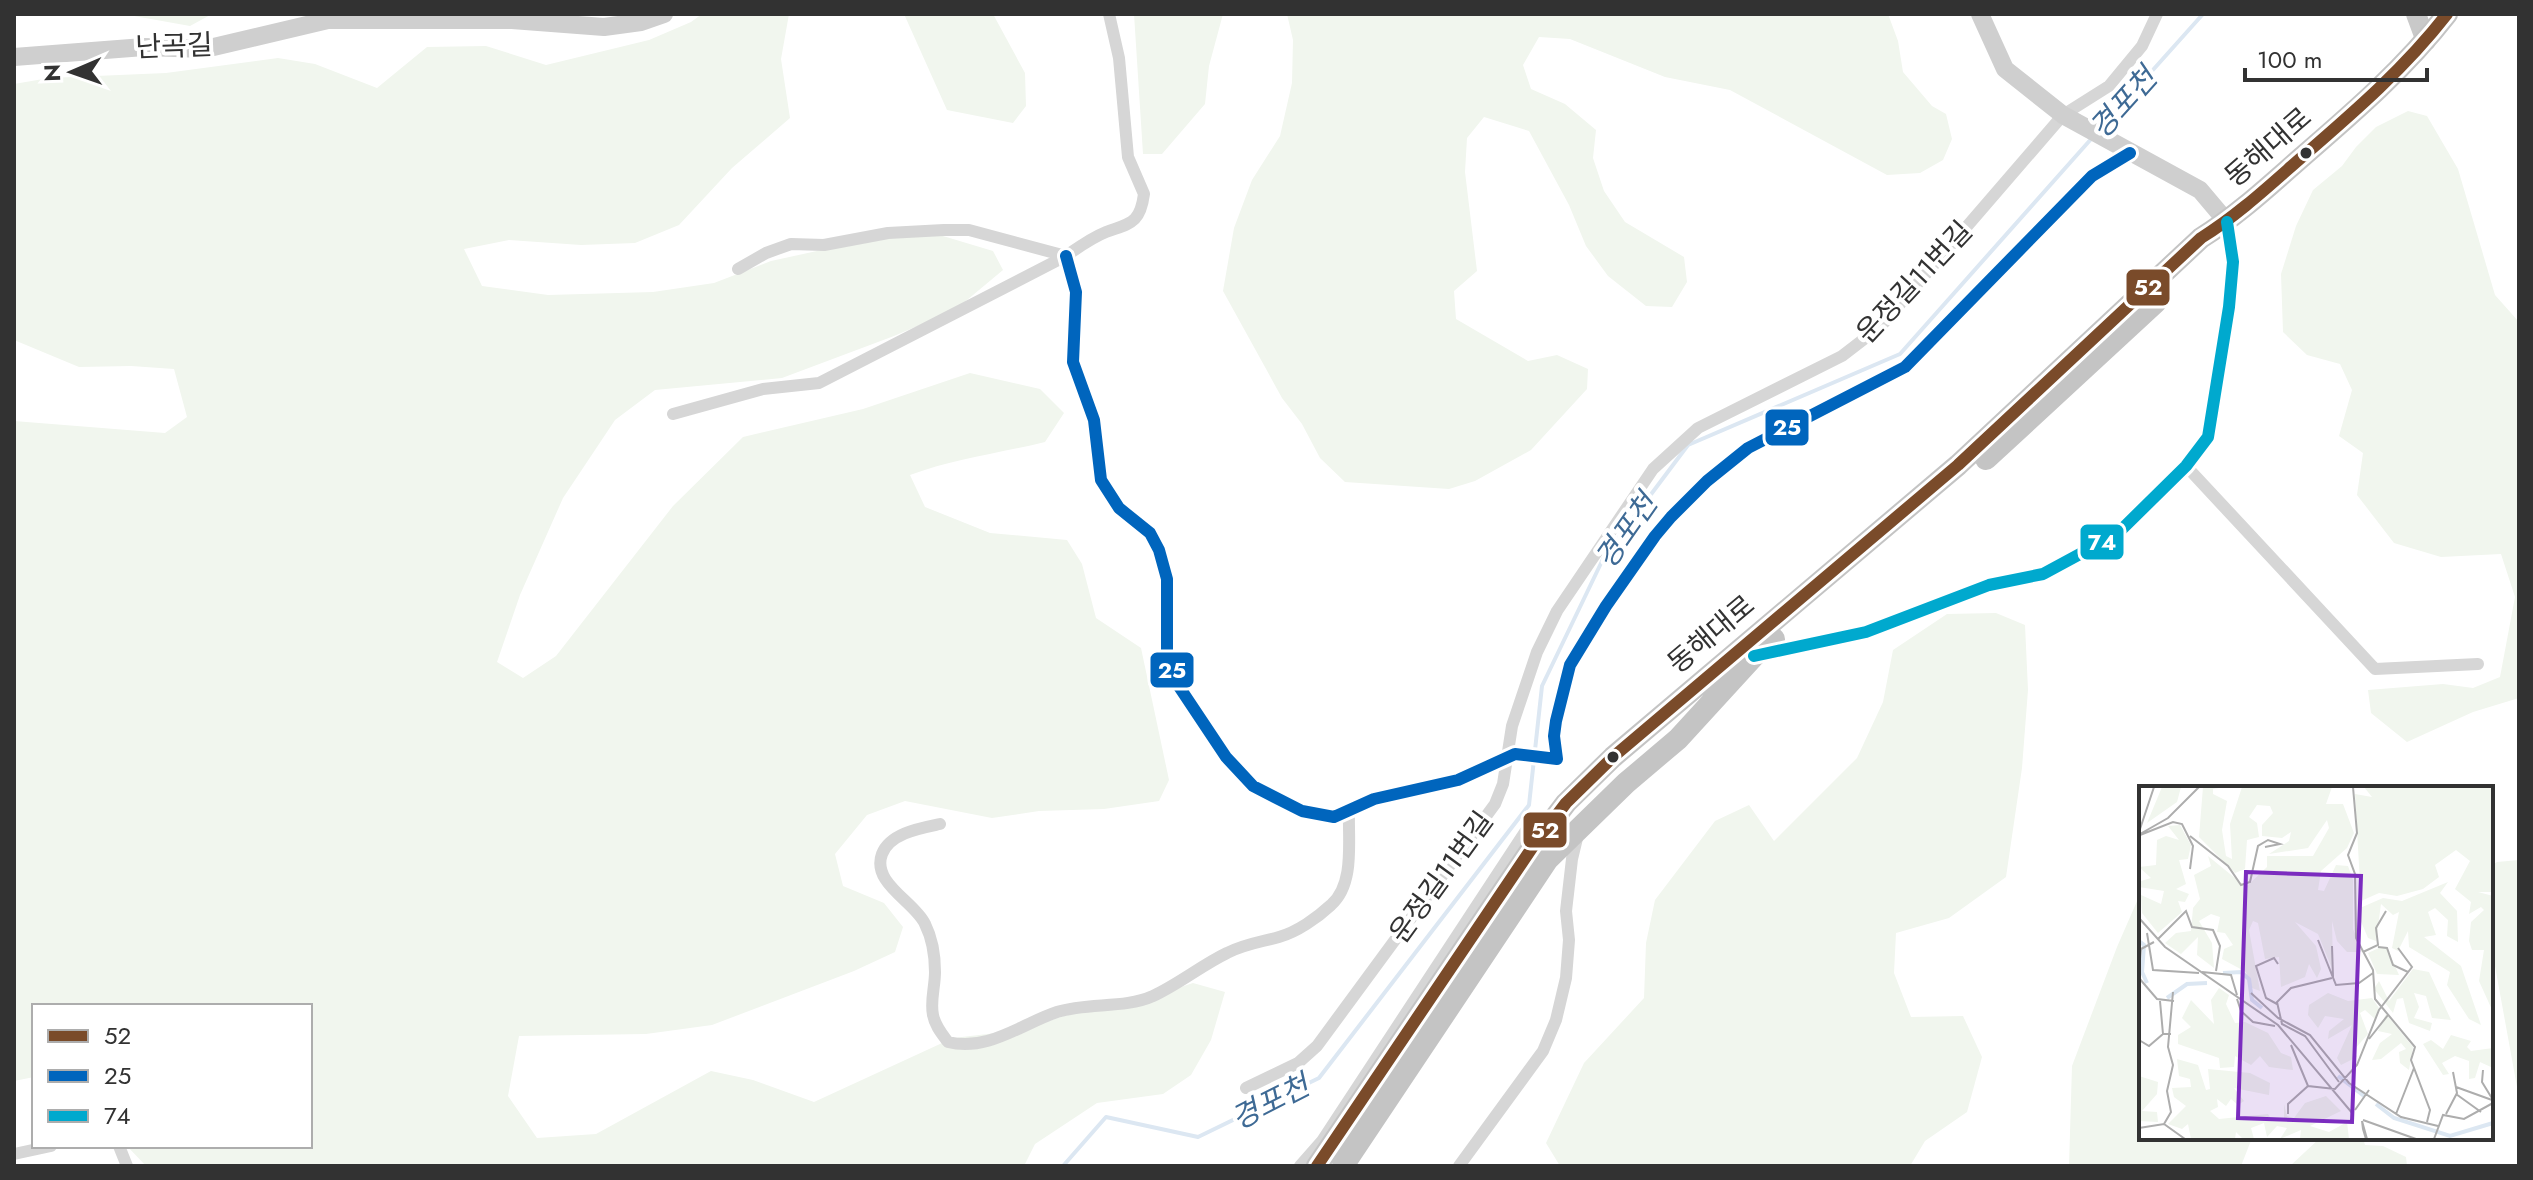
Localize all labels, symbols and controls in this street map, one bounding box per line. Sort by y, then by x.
street label: 난곡길 [135,24,213,68]
north arrow [32,32,112,112]
scale bar [2245,32,2427,82]
text: 100 m [2257,42,2323,77]
water label: 경포천 [2079,55,2169,148]
text: N [36,63,68,82]
street label: 동해대로 [2216,98,2320,196]
unlabelled marker [2298,145,2314,161]
street label: 운정길11번길 [1846,212,1982,352]
line badge: 52 [2125,268,2171,307]
text: 52 [2134,271,2162,303]
line badge: 25 [1764,408,1810,447]
text: 25 [1773,411,1801,443]
water label: 경포천 [1585,482,1669,577]
line badge: 74 [2079,523,2125,561]
text: 74 [2088,526,2116,558]
street label: 동해대로 [1658,585,1764,683]
line badge: 25 [1149,651,1195,689]
text: 25 [1158,654,1186,686]
unlabelled marker [1605,749,1621,765]
inset map [2139,786,2493,1140]
street label: 운정길11번길 [1379,803,1503,951]
line badge: 52 [1522,811,1568,849]
text: 52 [1531,814,1559,846]
legend [32,1004,312,1148]
text: 52 [104,1018,131,1053]
text: 25 [104,1058,131,1093]
water label: 경포천 [1223,1063,1320,1140]
text: 74 [104,1098,131,1133]

